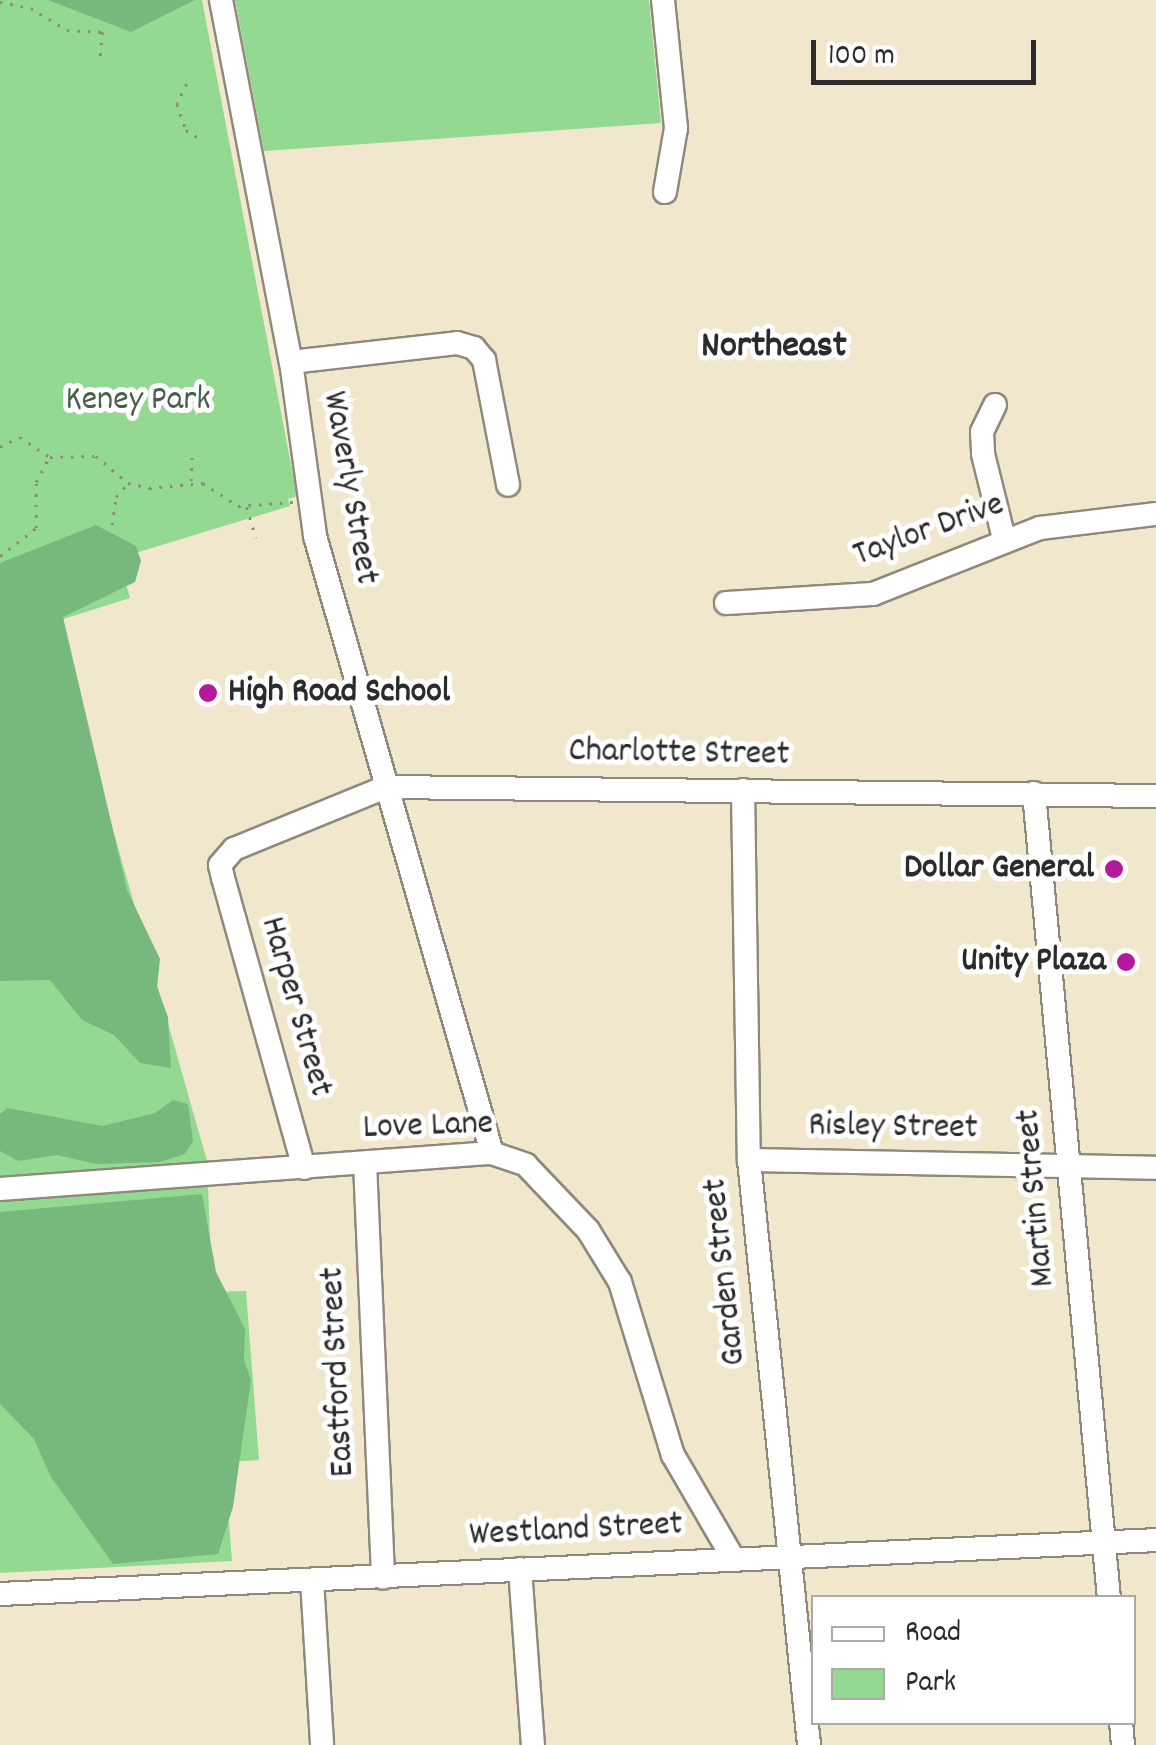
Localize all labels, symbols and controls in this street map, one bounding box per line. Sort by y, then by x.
scale bar [816,20,1041,82]
text: 100 m [828,36,895,79]
district label: Northeast [701,325,847,371]
park label: Keney Park [66,380,210,422]
street label: Waverly Street [311,388,387,588]
street label: Taylor Drive [848,484,1010,578]
place label: High Road School [228,672,450,714]
marker: High Road School [197,682,219,704]
street label: Charlotte Street [568,731,790,777]
place label: Dollar General [904,848,1094,890]
marker: Dollar General [1103,858,1125,880]
street label: Harper Street [249,912,341,1102]
place label: Unity Plaza [961,941,1106,983]
marker: Unity Plaza [1115,951,1137,973]
street label: Love Lane [362,1104,494,1150]
street label: Risley Street [808,1106,978,1150]
street label: Martin Street [1008,1107,1066,1289]
street label: Garden Street [695,1176,757,1368]
street label: Eastford Street [313,1266,365,1478]
street label: Westland Street [468,1504,684,1558]
legend [811,1595,1136,1725]
text: Road [905,1613,961,1656]
text: Park [905,1663,956,1706]

